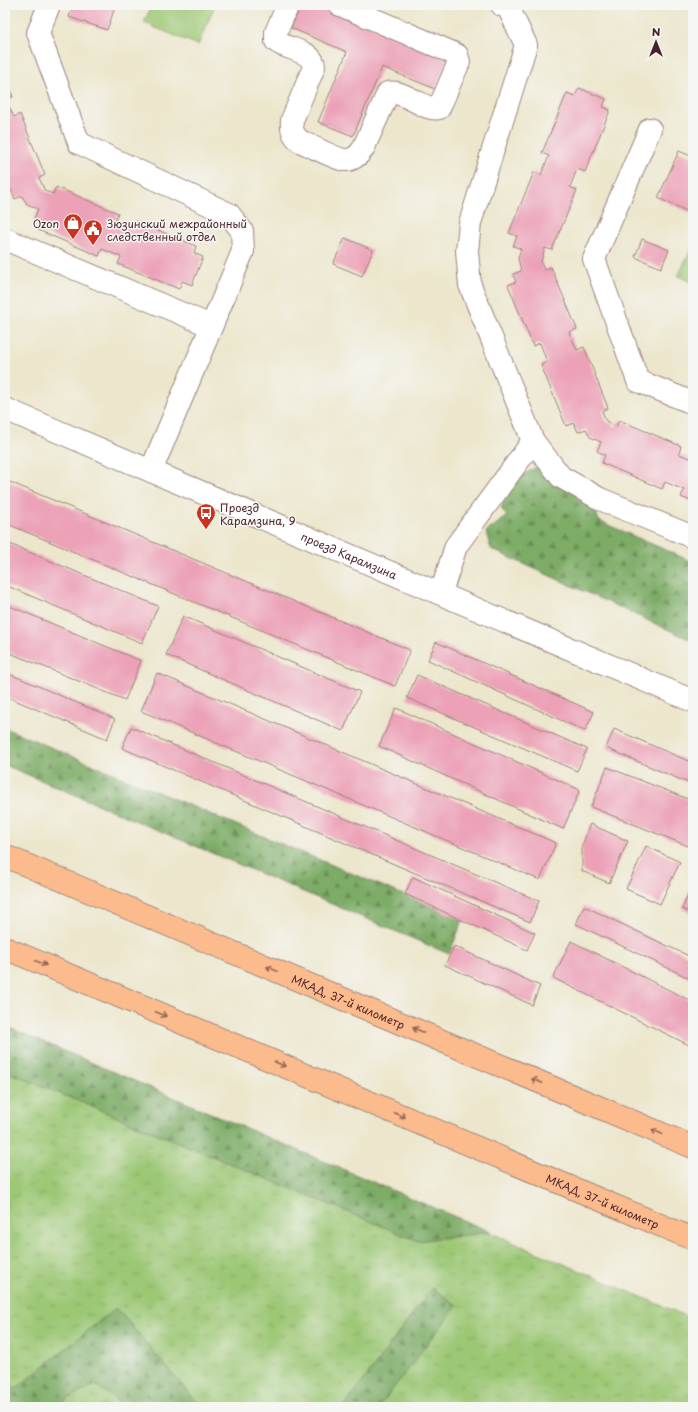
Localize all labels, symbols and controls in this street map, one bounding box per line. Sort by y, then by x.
north arrow [636,22,676,62]
text: N [652,23,661,40]
shop icon: Ozon [62,212,84,240]
place label: Ozon [33,215,59,232]
place label: Зюзинский межрайонный следственный отдел [107,215,247,245]
public building icon: Зюзинский межрайонный следственный отдел [82,218,104,246]
place label: Проезд Карамзина, 9 [220,499,296,529]
bus stop icon: Проезд Карамзина, 9 [195,502,217,530]
street label: проезд Карамзина [299,527,400,583]
one-way arrow [34,960,46,967]
one-way arrow [267,965,279,972]
street label: МКАД, 37-й километр [289,970,408,1033]
one-way arrow [154,1010,166,1018]
one-way arrow [412,1026,424,1034]
one-way arrow [274,1061,286,1068]
one-way arrow [532,1077,544,1084]
one-way arrow [394,1112,406,1119]
one-way arrow [652,1127,664,1135]
street label: МКАД, 37-й километр [543,1169,662,1232]

